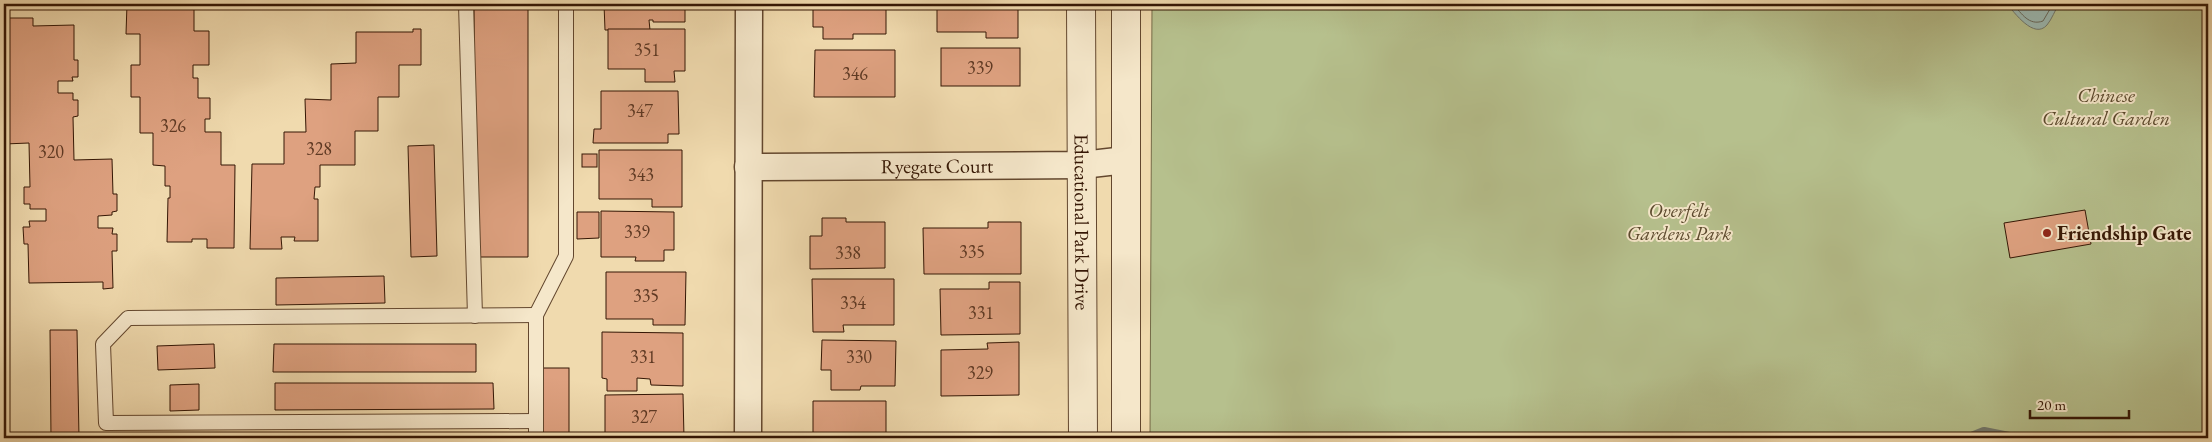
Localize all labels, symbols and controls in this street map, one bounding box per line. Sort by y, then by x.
house number: 351 [634,38,660,61]
house number: 339 [967,56,993,79]
house number: 346 [842,62,868,85]
park label: Chinese Cultural Garden [2042,82,2170,131]
house number: 347 [627,99,653,122]
house number: 326 [160,114,186,137]
street label: Educational Park Drive [1069,134,1095,311]
house number: 328 [306,137,332,160]
house number: 320 [38,140,64,163]
street label: Ryegate Court [881,153,994,179]
house number: 343 [628,163,654,186]
park label: Overfelt Gardens Park [1627,197,1731,246]
house number: 339 [624,220,650,243]
place label: Friendship Gate [2057,220,2192,246]
marker: Friendship Gate [2041,227,2053,239]
house number: 335 [959,240,985,263]
house number: 338 [835,241,861,264]
house number: 335 [633,284,659,307]
house number: 334 [840,291,866,314]
house number: 331 [968,301,994,324]
house number: 331 [630,345,656,368]
house number: 330 [846,345,872,368]
house number: 329 [967,361,993,384]
scale bar [2030,387,2128,419]
text: 20 m [2037,395,2066,414]
house number: 327 [631,405,657,428]

